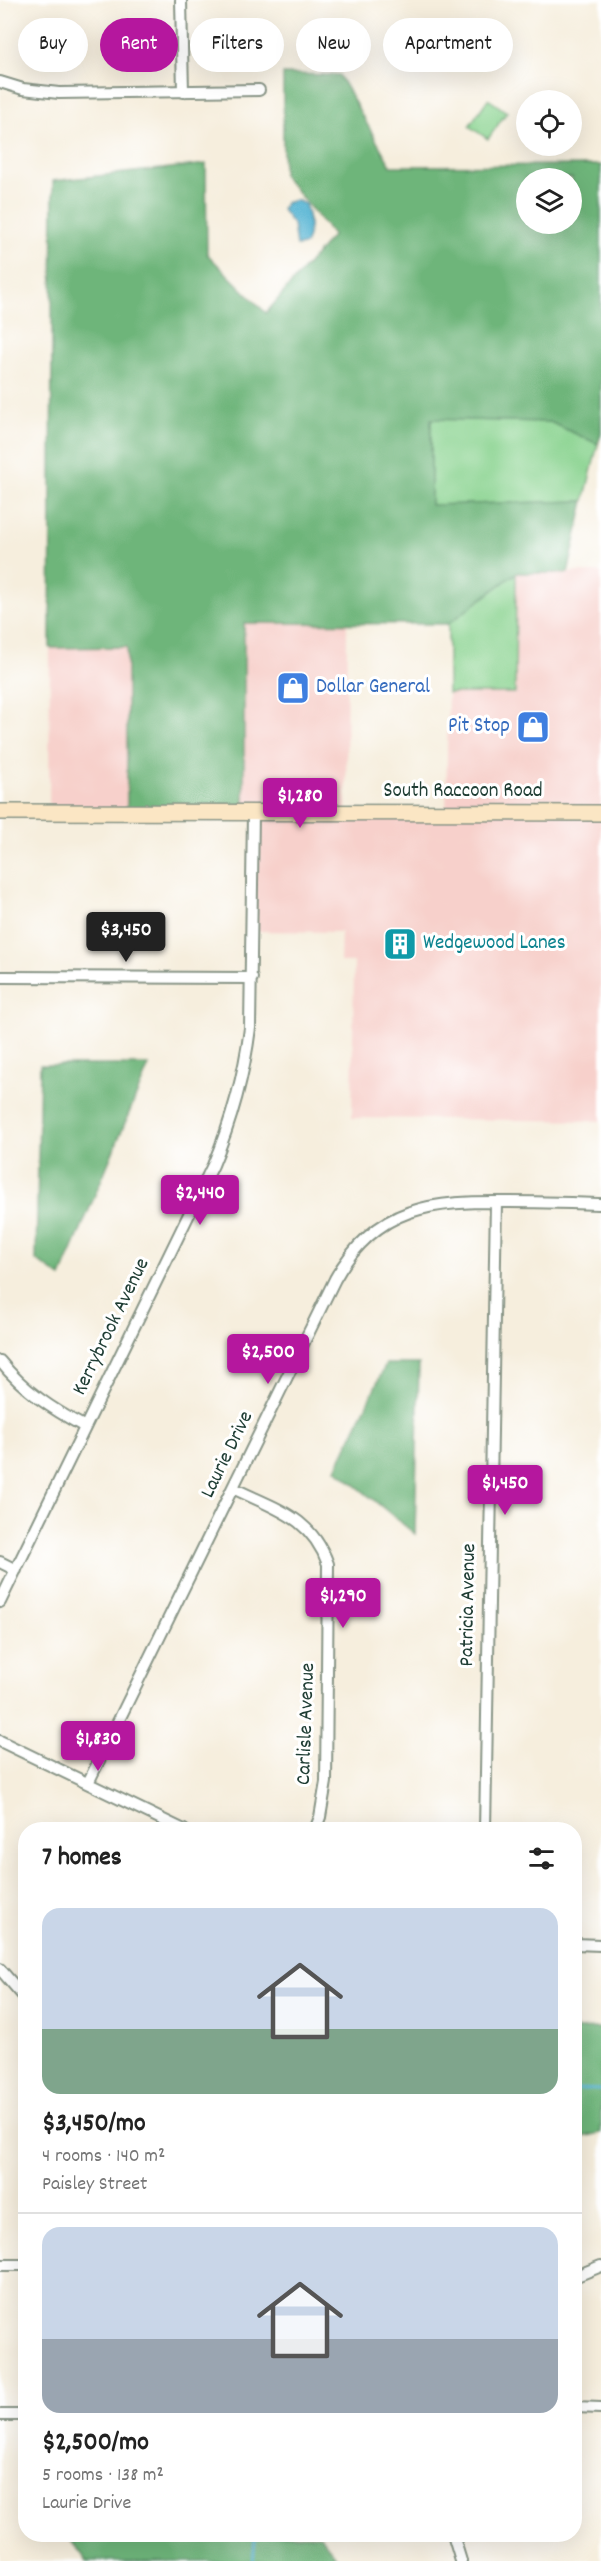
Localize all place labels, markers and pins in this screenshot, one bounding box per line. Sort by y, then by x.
shop icon: Dollar General [275,670,311,706]
place label: Dollar General [316,673,430,703]
shop icon: Pit Stop [515,709,551,745]
place label: Pit Stop [448,712,510,742]
pin: $1,280 [251,778,349,829]
pin: $3,450 [77,912,175,963]
building icon: Wedgewood Lanes [382,926,418,962]
place label: Wedgewood Lanes [423,929,566,959]
pin: $2,440 [151,1175,249,1226]
pin: $2,500 [219,1334,317,1385]
pin: $1,450 [456,1465,554,1516]
pin: $1,290 [294,1578,392,1629]
pin: $1,830 [49,1721,147,1772]

